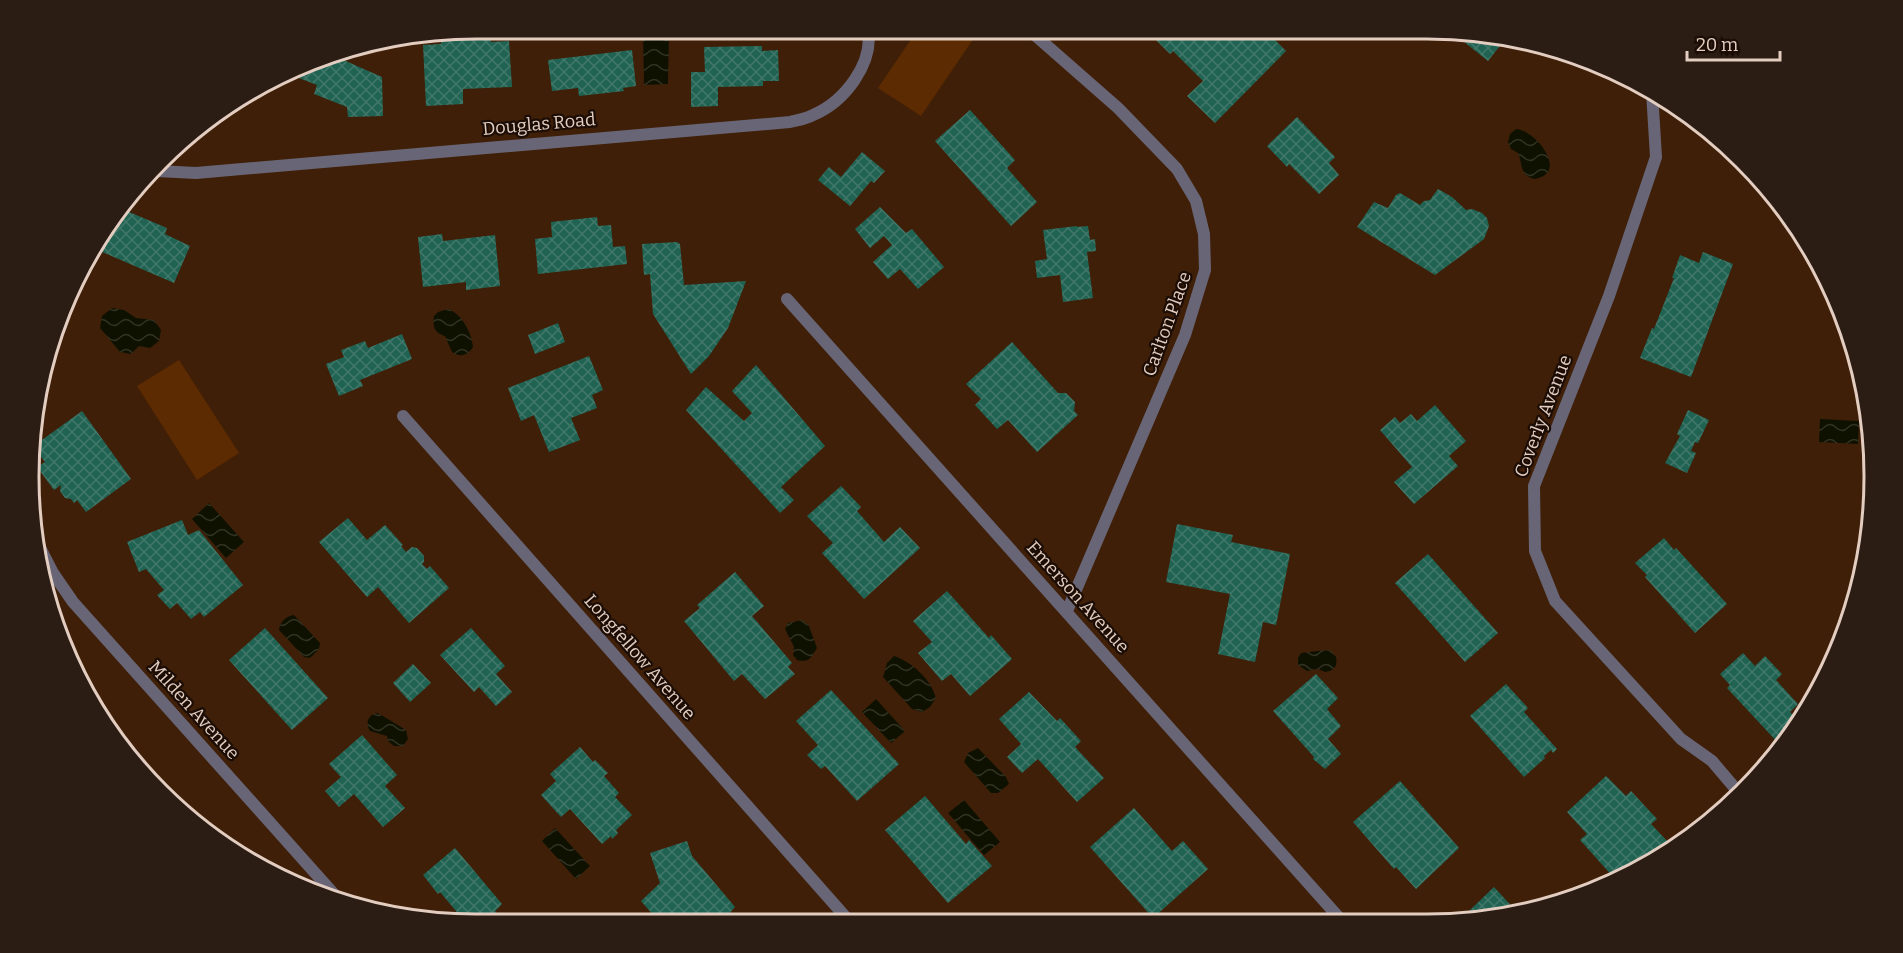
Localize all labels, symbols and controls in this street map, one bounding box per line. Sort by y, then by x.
scale bar [1687,24,1780,62]
text: 20 m [1696,34,1738,56]
street label: Douglas Road [482,108,597,140]
street label: Carlton Place [1138,269,1196,379]
street label: Coverly Avenue [1510,352,1576,480]
street label: Emerson Avenue [1022,537,1134,657]
street label: Longfellow Avenue [580,590,700,724]
street label: Milden Avenue [144,656,244,764]

